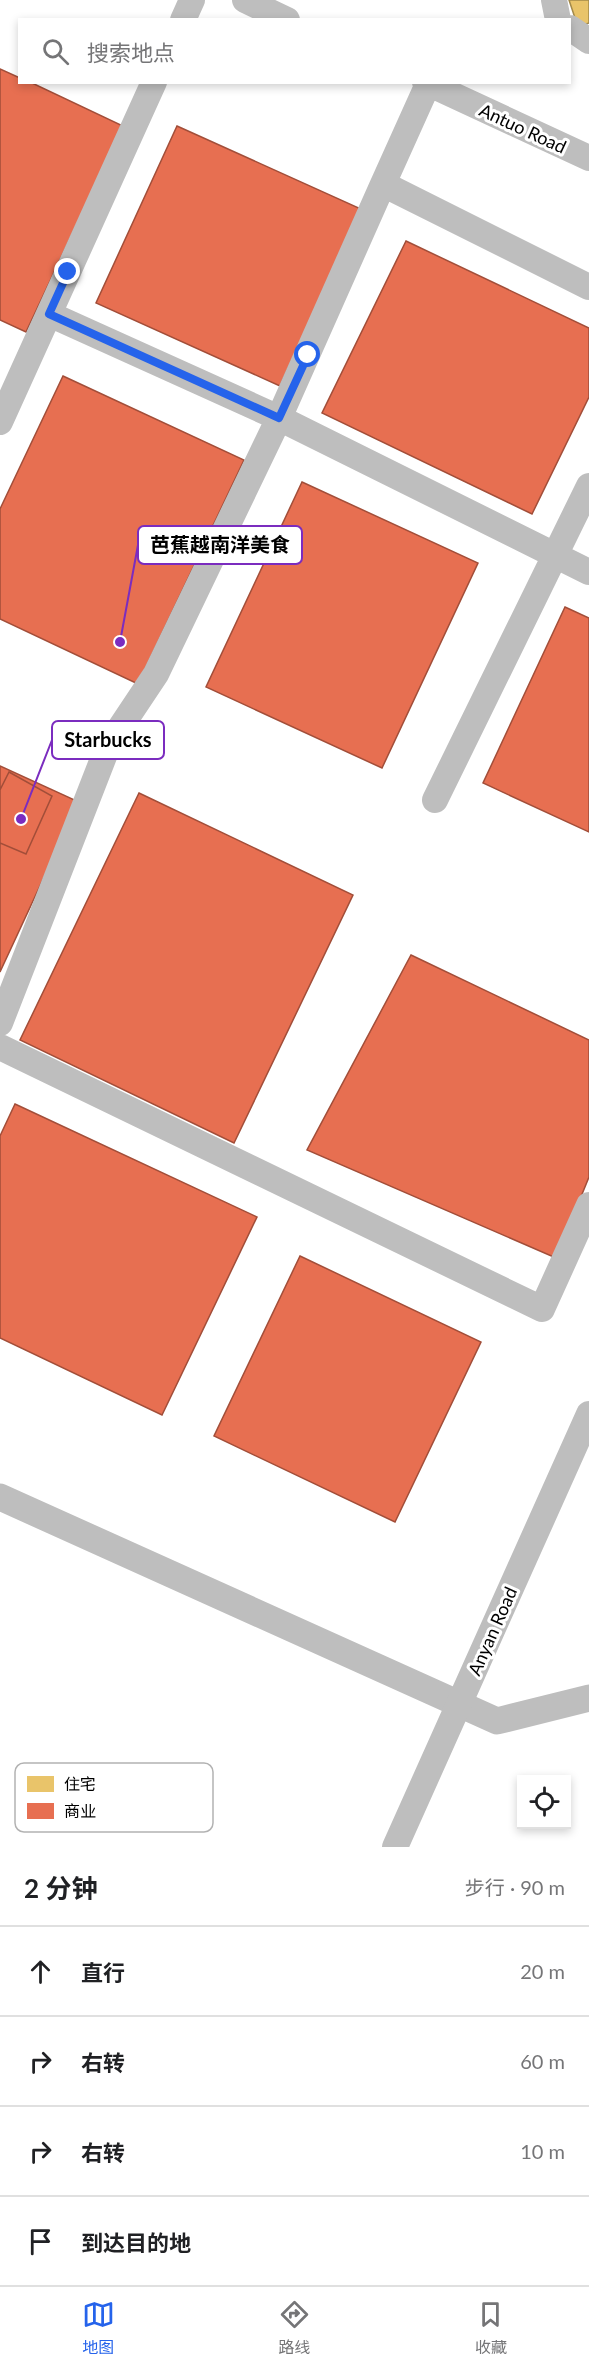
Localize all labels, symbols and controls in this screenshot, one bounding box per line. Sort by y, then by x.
search box [18,18,571,84]
icon: search [39,35,72,68]
text: 搜索地点 [87,39,175,66]
street label: Antuo Road [476,98,570,158]
route end [54,258,80,284]
route start [294,341,320,367]
callout: 芭蕉越南洋美食 [138,526,302,564]
text: 芭蕉越南洋美食 [150,532,290,556]
callout: Starbucks [52,721,164,759]
text: Starbucks [64,727,152,751]
street label: Anyan Road [463,1583,521,1679]
legend [15,1763,213,1832]
text: 住宅 [64,1774,96,1793]
map controls [517,1775,571,1829]
button: locate [517,1775,571,1829]
text: 商业 [64,1801,96,1820]
text: 2 分钟 [24,1872,97,1904]
text: 步行 · 90 m [465,1875,565,1899]
icon: ahead [24,1955,57,1988]
text: 直行 [81,1959,125,1986]
text: 20 m [520,1959,565,1983]
icon: right [24,2045,57,2078]
text: 右转 [81,2049,125,2076]
text: 60 m [520,2049,565,2073]
icon: right [24,2135,57,2168]
text: 右转 [81,2139,125,2166]
text: 10 m [520,2139,565,2163]
icon: arrive [24,2225,57,2258]
text: 到达目的地 [81,2229,191,2256]
tab: 地图 [82,2298,115,2358]
tab: 路线 [278,2298,311,2358]
tab: 收藏 [474,2298,507,2358]

